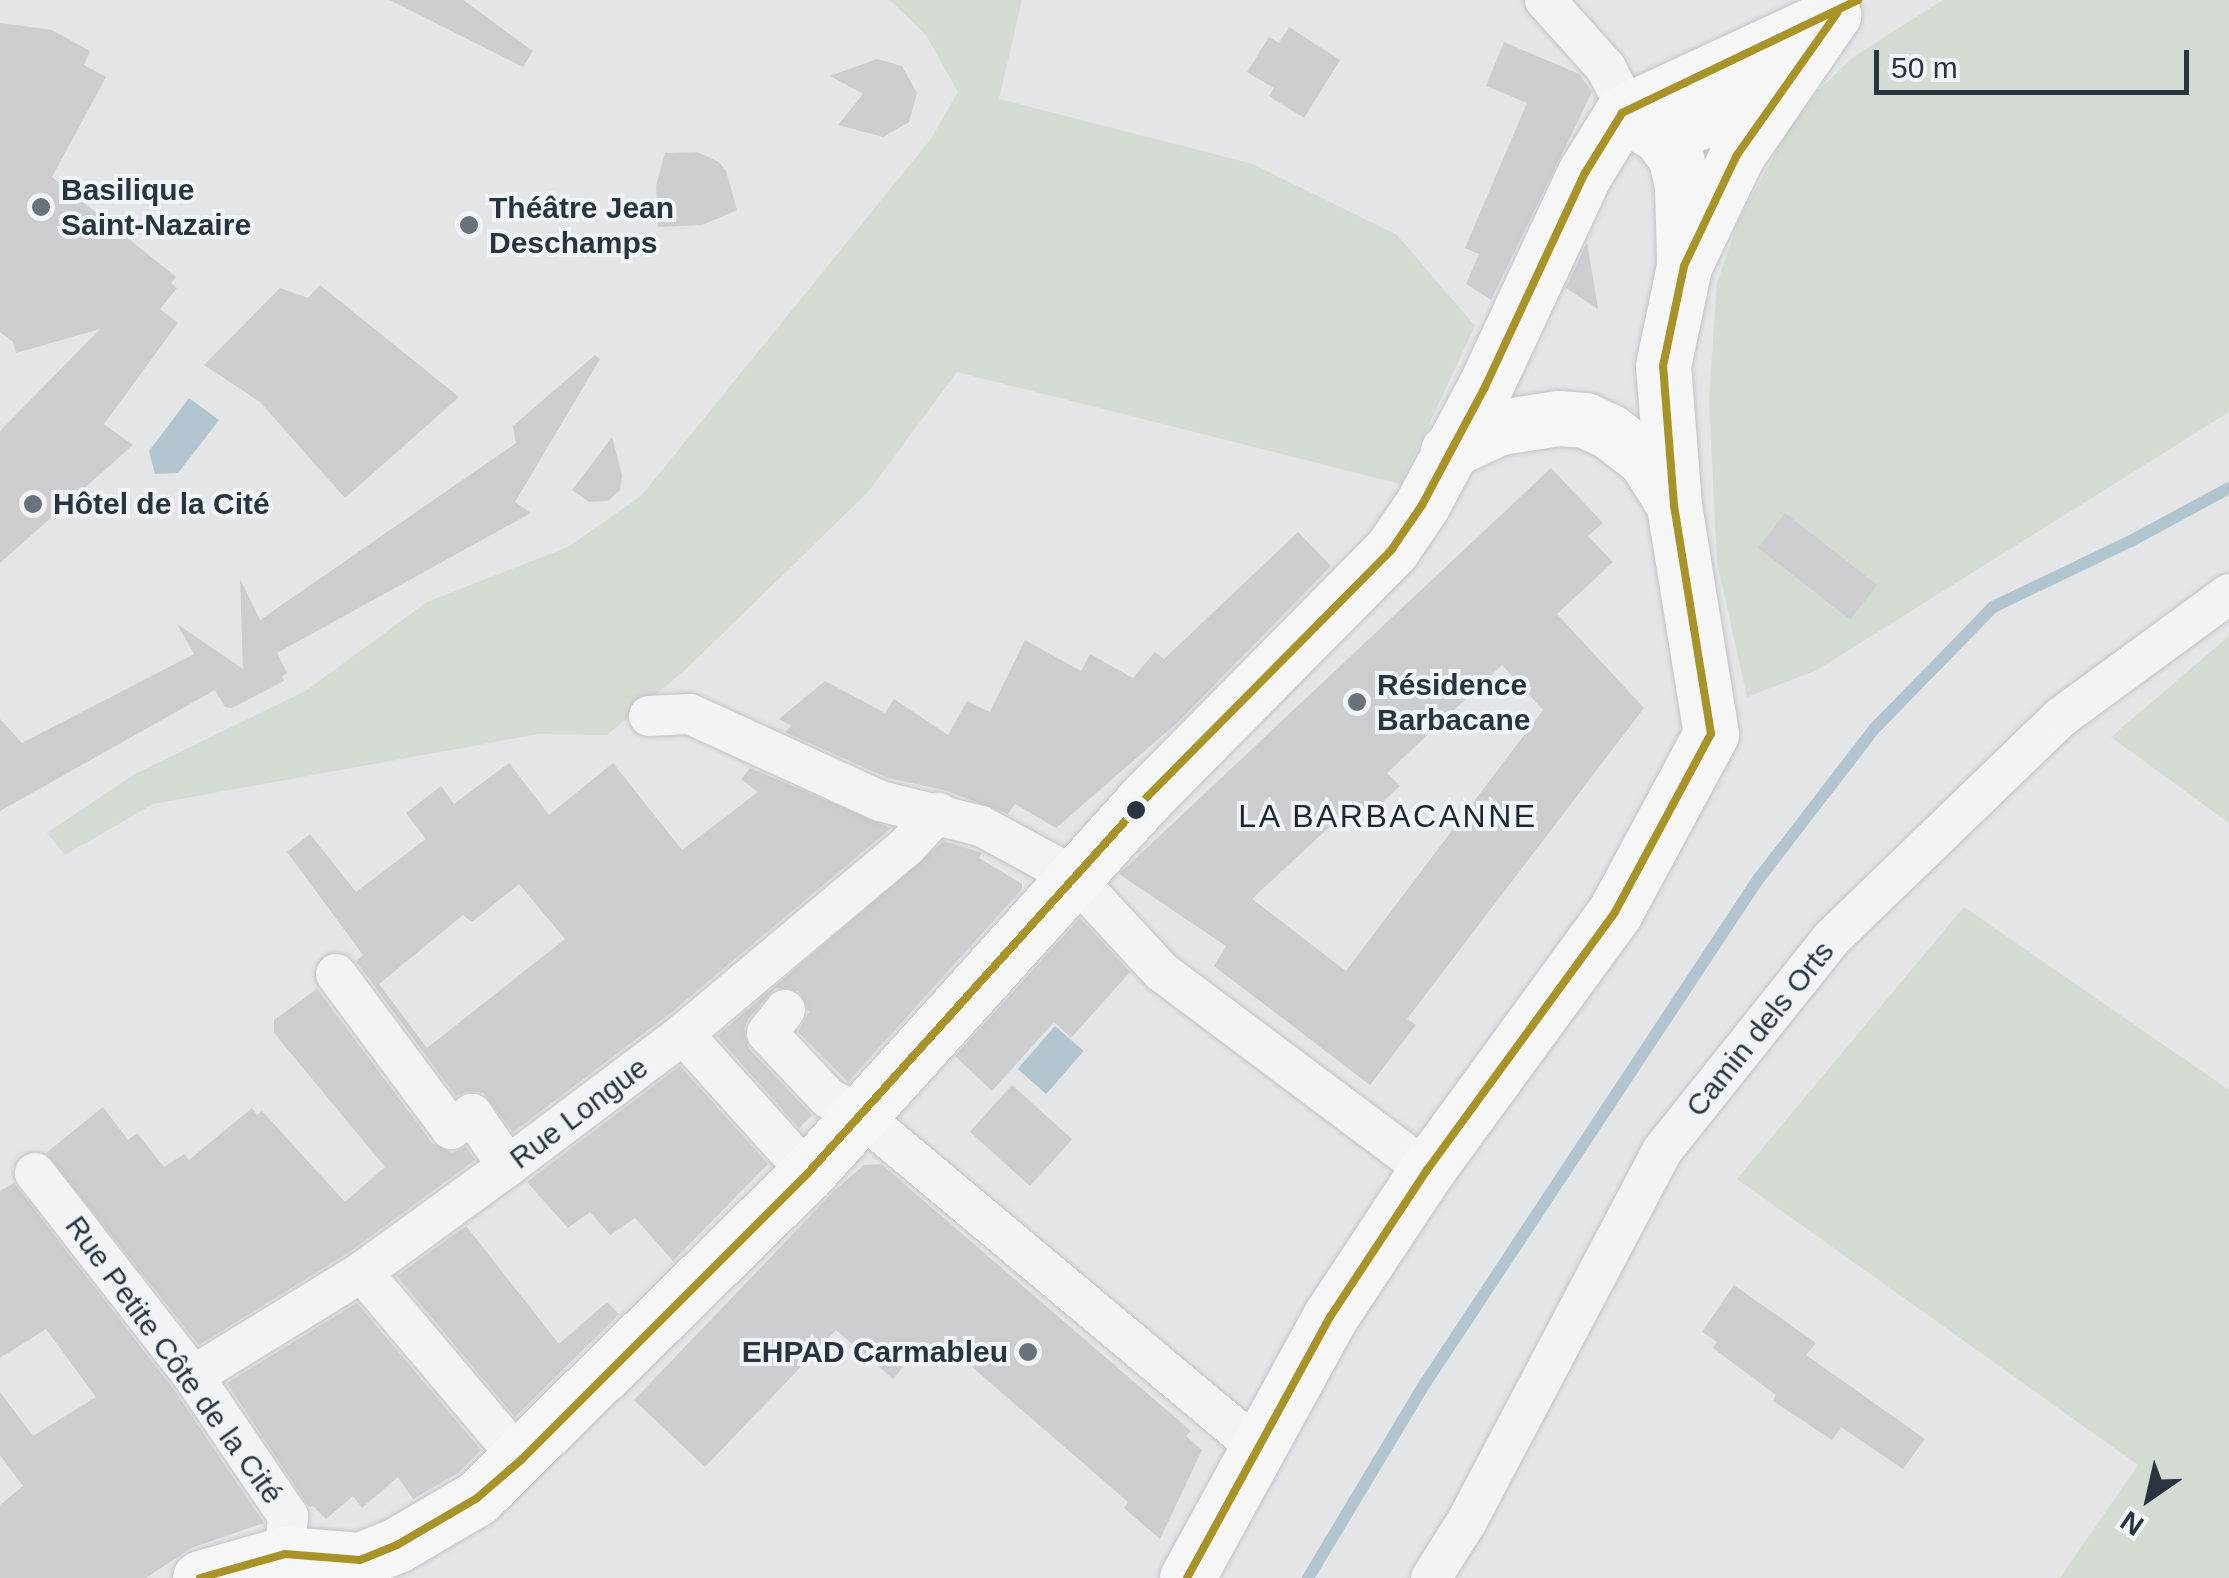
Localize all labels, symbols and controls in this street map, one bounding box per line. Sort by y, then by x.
scale bar [1879,30,2194,92]
text: 50 m [1891,51,1958,84]
place label: Basilique Saint-Nazaire [61,172,251,242]
place label: Théâtre Jean Deschamps [489,190,674,260]
marker: Basilique Saint-Nazaire [30,196,52,218]
marker: Théâtre Jean Deschamps [458,214,480,236]
place label: Hôtel de la Cité [53,486,270,522]
marker: Hôtel de la Cité [22,493,44,515]
place label: Résidence Barbacane [1377,667,1530,738]
marker: Résidence Barbacane [1346,691,1368,713]
district label: LA BARBACANNE [1237,797,1539,835]
unlabelled marker [1126,800,1146,820]
street label: Camin dels Orts [1678,934,1842,1124]
street label: Rue Longue [503,1049,655,1177]
street label: Rue Petite Côte de la Cité [57,1209,291,1511]
place label: EHPAD Carmableu [742,1334,1008,1370]
marker: EHPAD Carmableu [1017,1341,1039,1363]
north arrow [2099,1448,2199,1548]
text: N [2115,1505,2149,1542]

